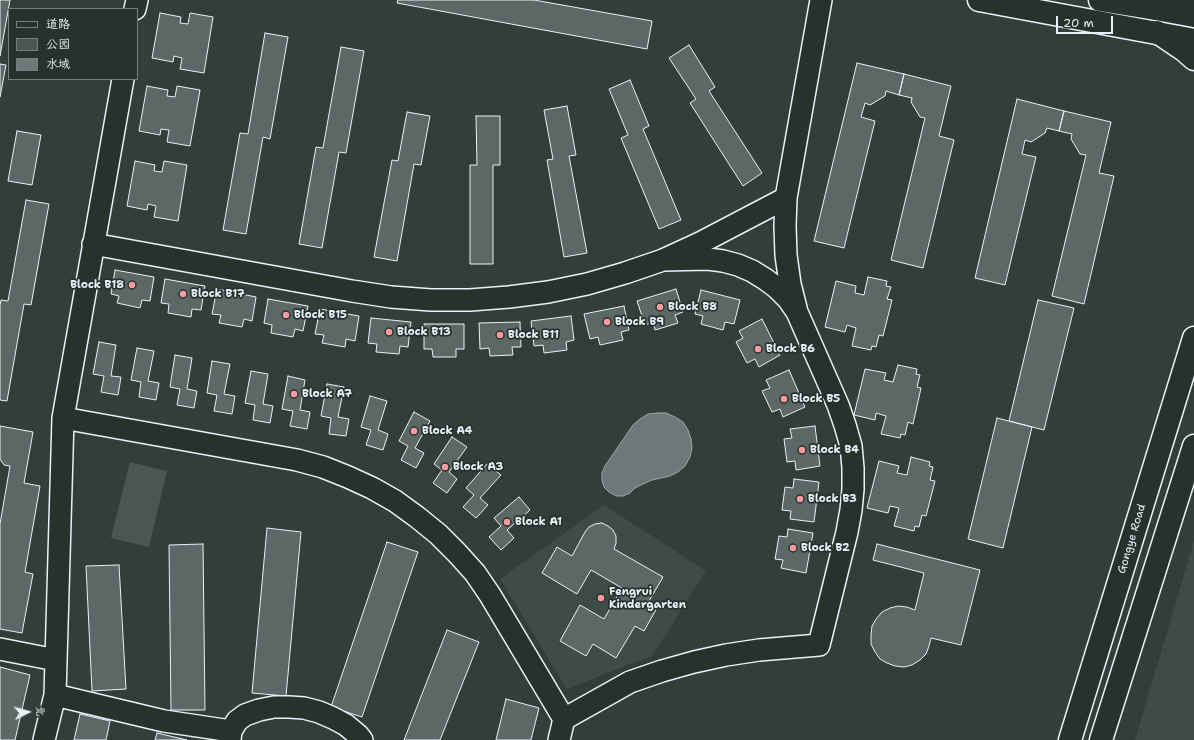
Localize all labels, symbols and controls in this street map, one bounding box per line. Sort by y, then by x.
legend [8,8,138,80]
scale bar [1058,8,1115,34]
text: 20 m [1063,15,1094,31]
text: 道路 [46,16,70,32]
text: 公园 [46,36,70,52]
text: 水域 [46,56,70,72]
place label: Block B18 [70,278,124,292]
marker: Block B18 [127,280,137,290]
place label: Block B17 [191,287,245,301]
marker: Block B17 [178,289,188,299]
place label: Block B8 [668,300,717,314]
marker: Block B8 [655,302,665,312]
place label: Block B15 [294,308,347,322]
marker: Block B15 [281,310,291,320]
place label: Block B9 [615,315,664,329]
marker: Block B9 [602,317,612,327]
place label: Block B13 [397,325,451,339]
marker: Block B13 [384,327,394,337]
place label: Block B11 [508,328,559,342]
marker: Block B11 [495,330,505,340]
place label: Block B6 [766,342,815,356]
marker: Block B6 [753,344,763,354]
place label: Block A7 [302,387,352,401]
marker: Block A7 [289,389,299,399]
place label: Block B5 [792,392,840,406]
marker: Block B5 [779,394,789,404]
place label: Block A4 [422,424,472,438]
marker: Block A4 [409,426,419,436]
place label: Block B4 [810,443,859,457]
marker: Block B4 [797,445,807,455]
place label: Block A3 [453,460,503,474]
marker: Block A3 [440,462,450,472]
place label: Block B3 [808,492,857,506]
marker: Block B3 [795,494,805,504]
street label: Gongye Road [1115,503,1149,575]
place label: Block A1 [515,515,562,529]
marker: Block A1 [502,517,512,527]
place label: Block B2 [801,541,850,555]
marker: Block B2 [788,543,798,553]
place label: Fengrui Kindergarten [609,585,686,611]
marker: Fengrui Kindergarten [596,593,606,603]
north arrow [8,692,48,732]
text: 北 [32,704,48,717]

